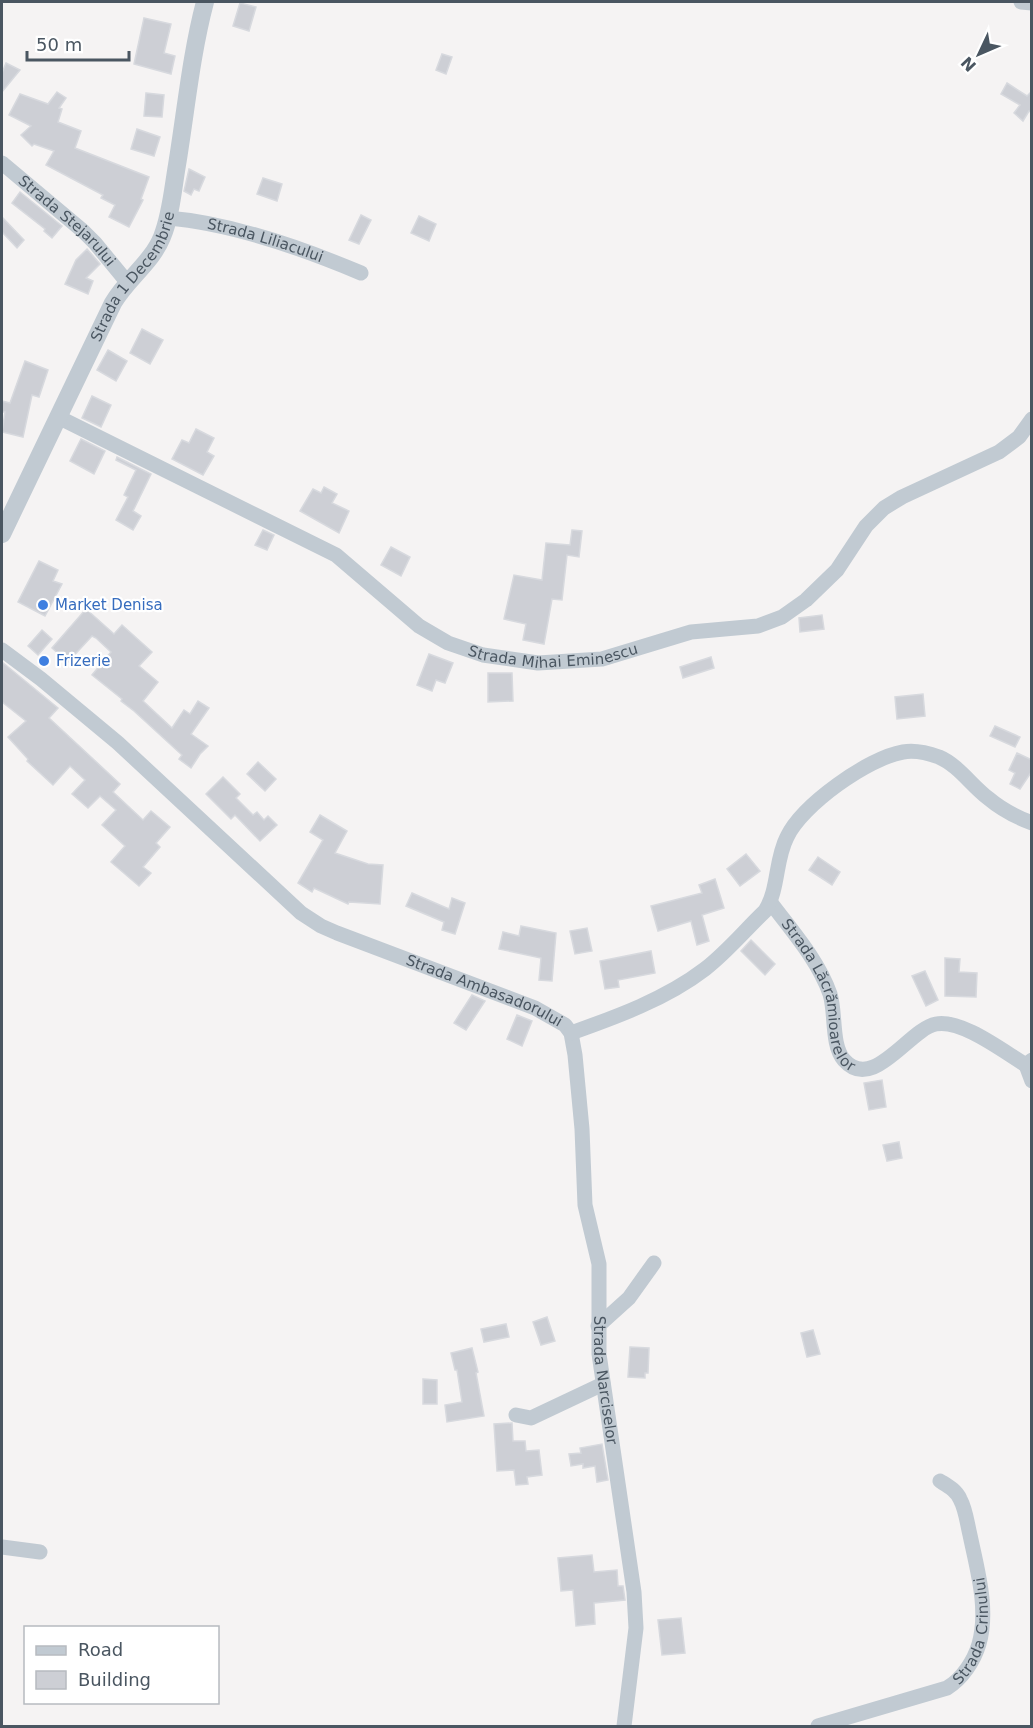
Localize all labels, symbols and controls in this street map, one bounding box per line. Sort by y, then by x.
scale bar [27,24,129,62]
north arrow [949,24,1009,84]
text: 50 m [36,34,82,55]
text: N [957,53,980,75]
street label: Strada Stejarului [15,172,119,270]
street label: Strada 1 Decembrie [87,210,178,344]
street label: Strada Liliacului [206,215,326,266]
place label: Market Denisa [55,596,163,614]
marker: Market Denisa [36,598,50,612]
street label: Strada Mihai Eminescu [466,640,640,672]
place label: Frizerie [56,652,111,670]
marker: Frizerie [37,654,51,668]
street label: Strada Lăcrămioarelor [778,915,859,1076]
street label: Strada Ambasadorului [404,951,566,1031]
street label: Strada Narciselor [590,1316,621,1447]
street label: Strada Crinului [949,1576,992,1688]
legend [24,1626,219,1704]
text: Road [78,1639,123,1660]
text: Building [78,1669,151,1690]

